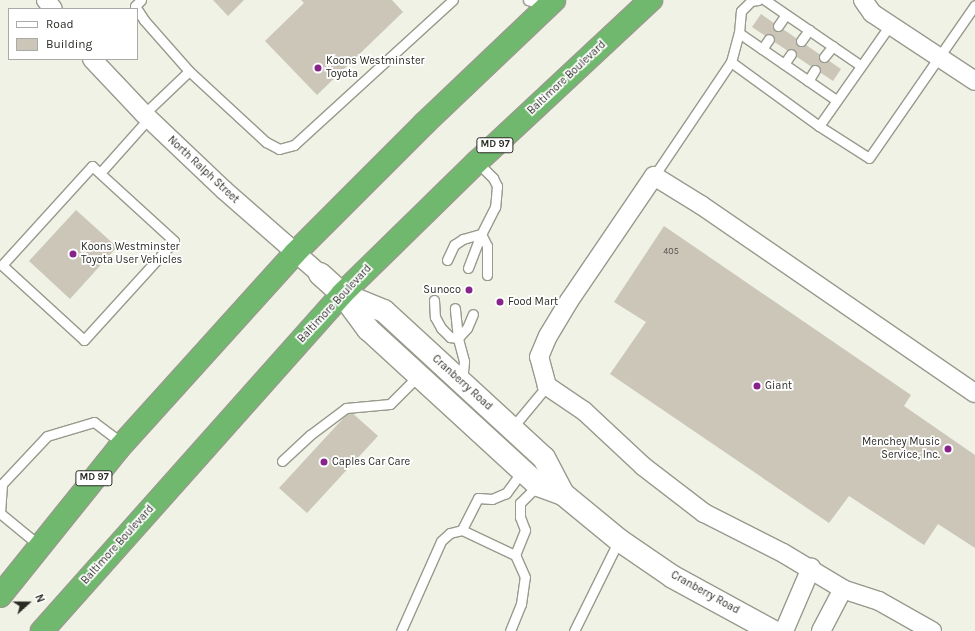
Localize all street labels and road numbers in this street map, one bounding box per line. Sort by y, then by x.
street label: Baltimore Boulevard [525,38,609,118]
street label: North Ralph Street [165,134,241,206]
road number: MD 97 [476,137,514,153]
street label: Baltimore Boulevard [295,262,375,346]
street label: Cranberry Road [429,352,495,414]
road number: MD 97 [75,470,113,486]
street label: Baltimore Boulevard [79,503,157,587]
street label: Cranberry Road [668,569,742,617]

